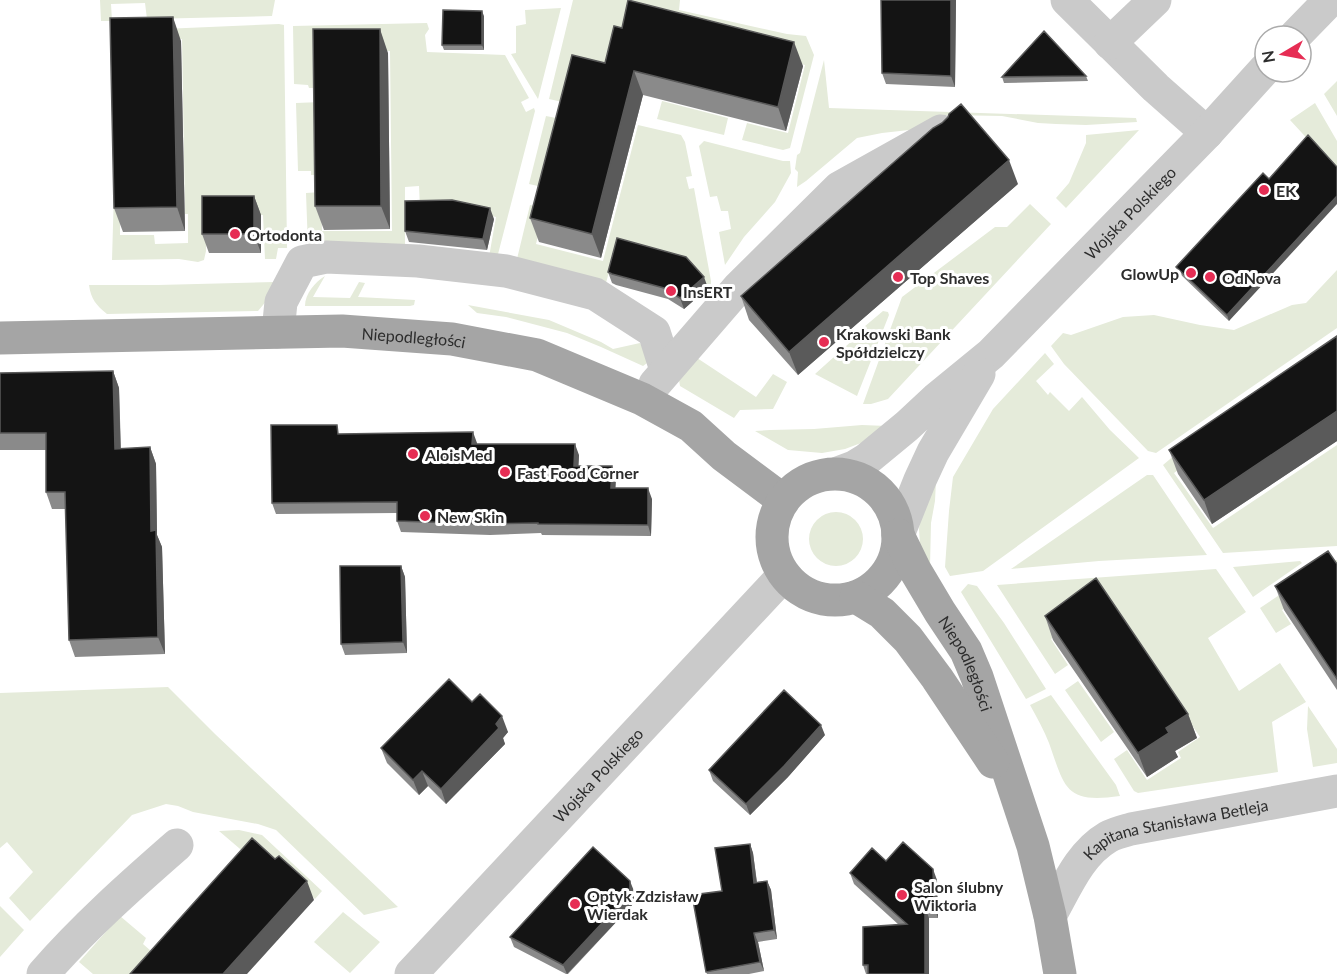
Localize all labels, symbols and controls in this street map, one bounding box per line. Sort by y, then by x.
north arrow [1253,24,1313,84]
text: N [1257,49,1278,64]
street label: Wojska Polskiego [1080,162,1179,263]
place label: EK [1276,181,1297,200]
marker: EK [1257,183,1271,197]
place label: Ortodonta [247,225,322,244]
marker: Ortodonta [228,227,242,241]
place label: GlowUp [1121,264,1179,283]
marker: GlowUp [1184,266,1198,280]
place label: Top Shaves [910,268,989,287]
place label: OdNova [1222,268,1281,287]
marker: Top Shaves [891,270,905,284]
marker: OdNova [1203,270,1217,284]
place label: InsERT [683,282,733,301]
marker: InsERT [664,284,678,298]
street label: Niepodległości [361,323,467,351]
place label: Krakowski Bank Spółdzielczy [836,324,951,361]
marker: Krakowski Bank Spółdzielczy [817,335,831,349]
place label: AloisMed [424,445,493,464]
marker: AloisMed [406,447,420,461]
place label: Fast Food Corner [517,463,639,482]
marker: Fast Food Corner [498,465,512,479]
place label: New Skin [437,507,504,526]
marker: New Skin [418,509,432,523]
street label: Niepodległości [935,612,997,714]
street label: Wojska Polskiego [549,723,646,826]
street label: Kapitana Stanisława Betleja [1078,794,1270,863]
place label: Salon ślubny Wiktoria [914,877,1004,914]
place label: Optyk Zdzisław Wierdak [587,886,699,923]
marker: Salon ślubny Wiktoria [895,888,909,902]
marker: Optyk Zdzisław Wierdak [568,897,582,911]

